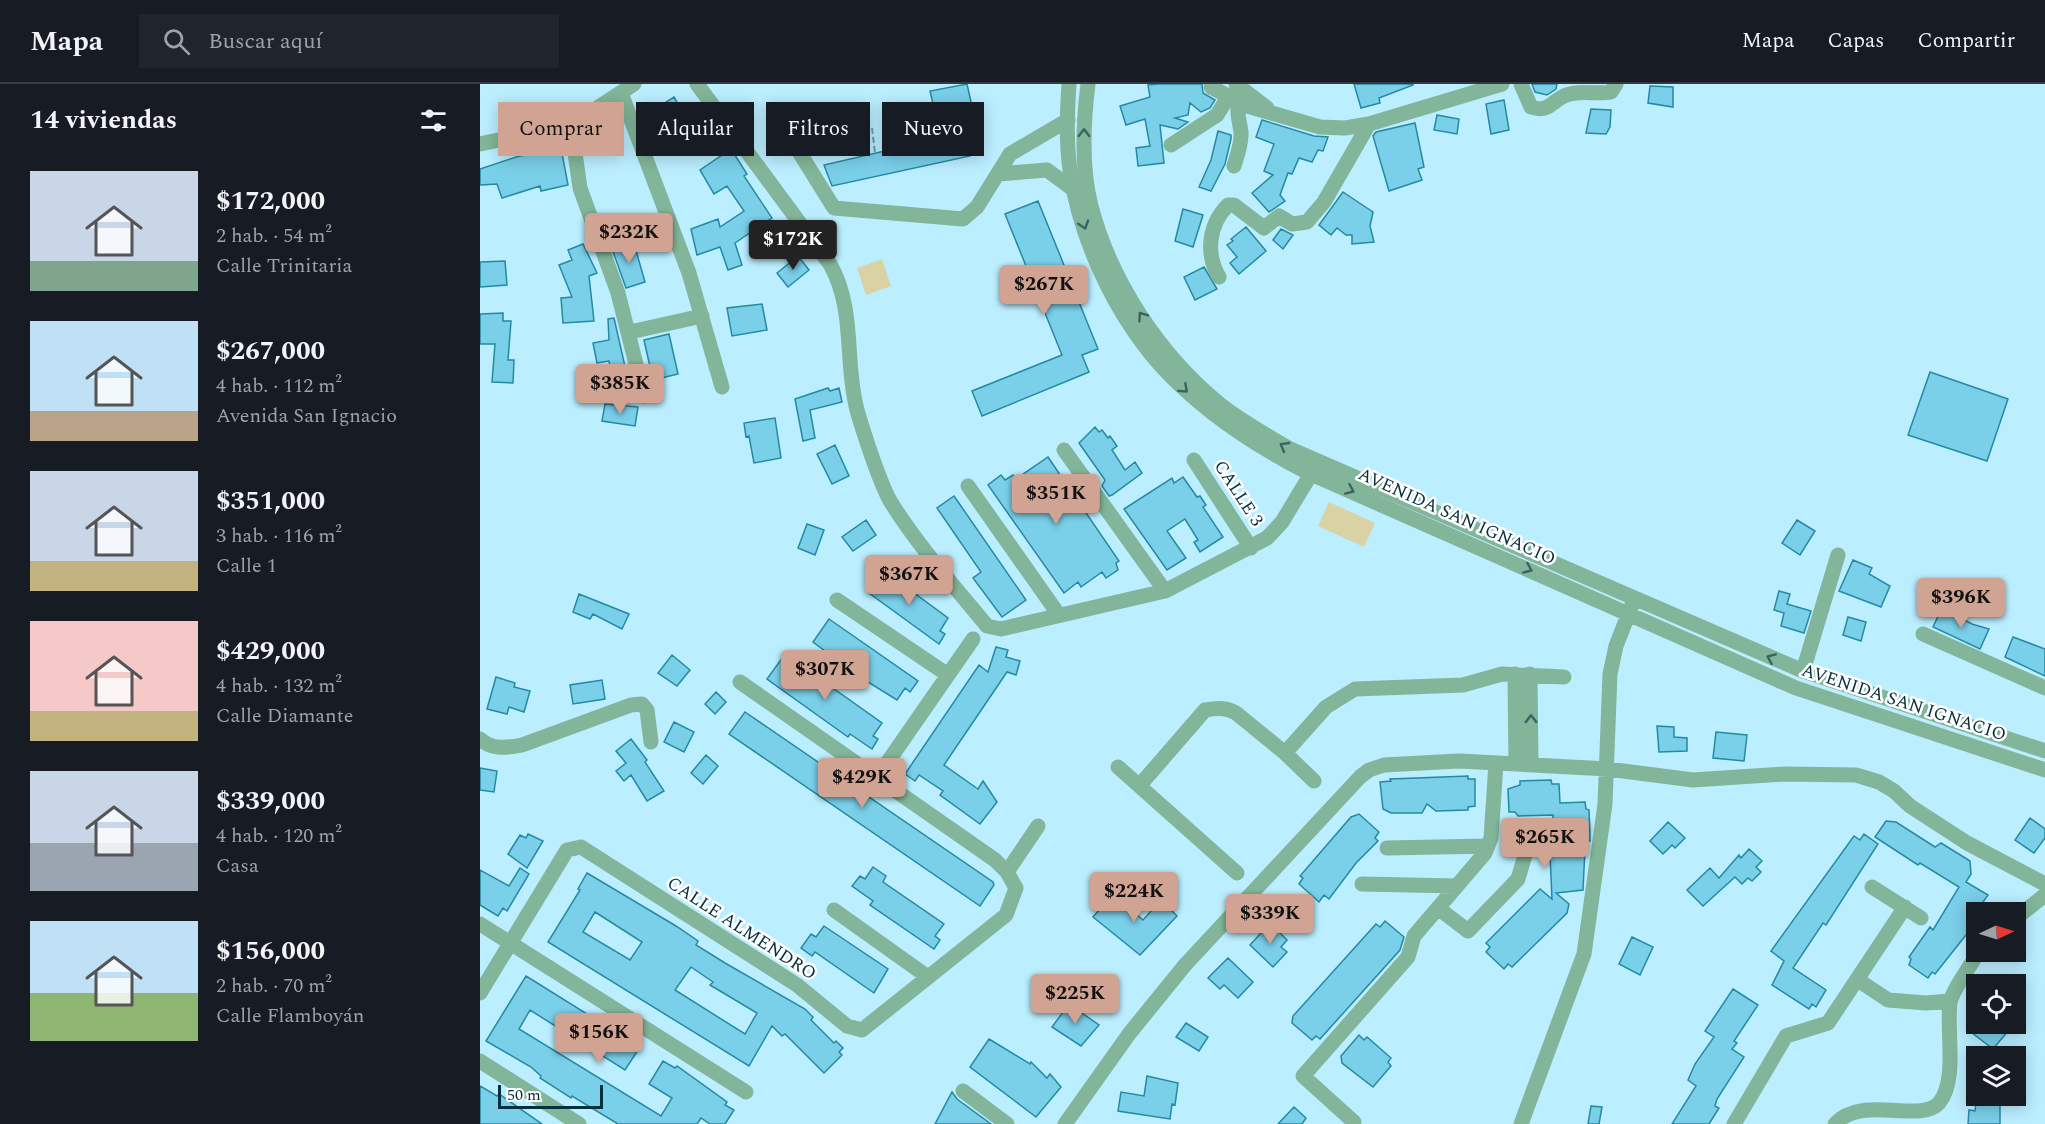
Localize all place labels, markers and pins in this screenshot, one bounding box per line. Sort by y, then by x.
pin: $232K [587,213,671,264]
pin: $172K [751,220,835,271]
pin: $267K [1002,265,1086,316]
pin: $385K [578,364,662,415]
pin: $351K [1014,474,1098,525]
pin: $367K [867,555,951,606]
pin: $396K [1919,578,2003,629]
pin: $307K [783,650,867,701]
pin: $429K [820,758,904,809]
pin: $265K [1503,818,1587,869]
pin: $224K [1092,872,1176,923]
pin: $339K [1228,894,1312,945]
pin: $225K [1033,974,1117,1025]
pin: $156K [557,1013,641,1064]

